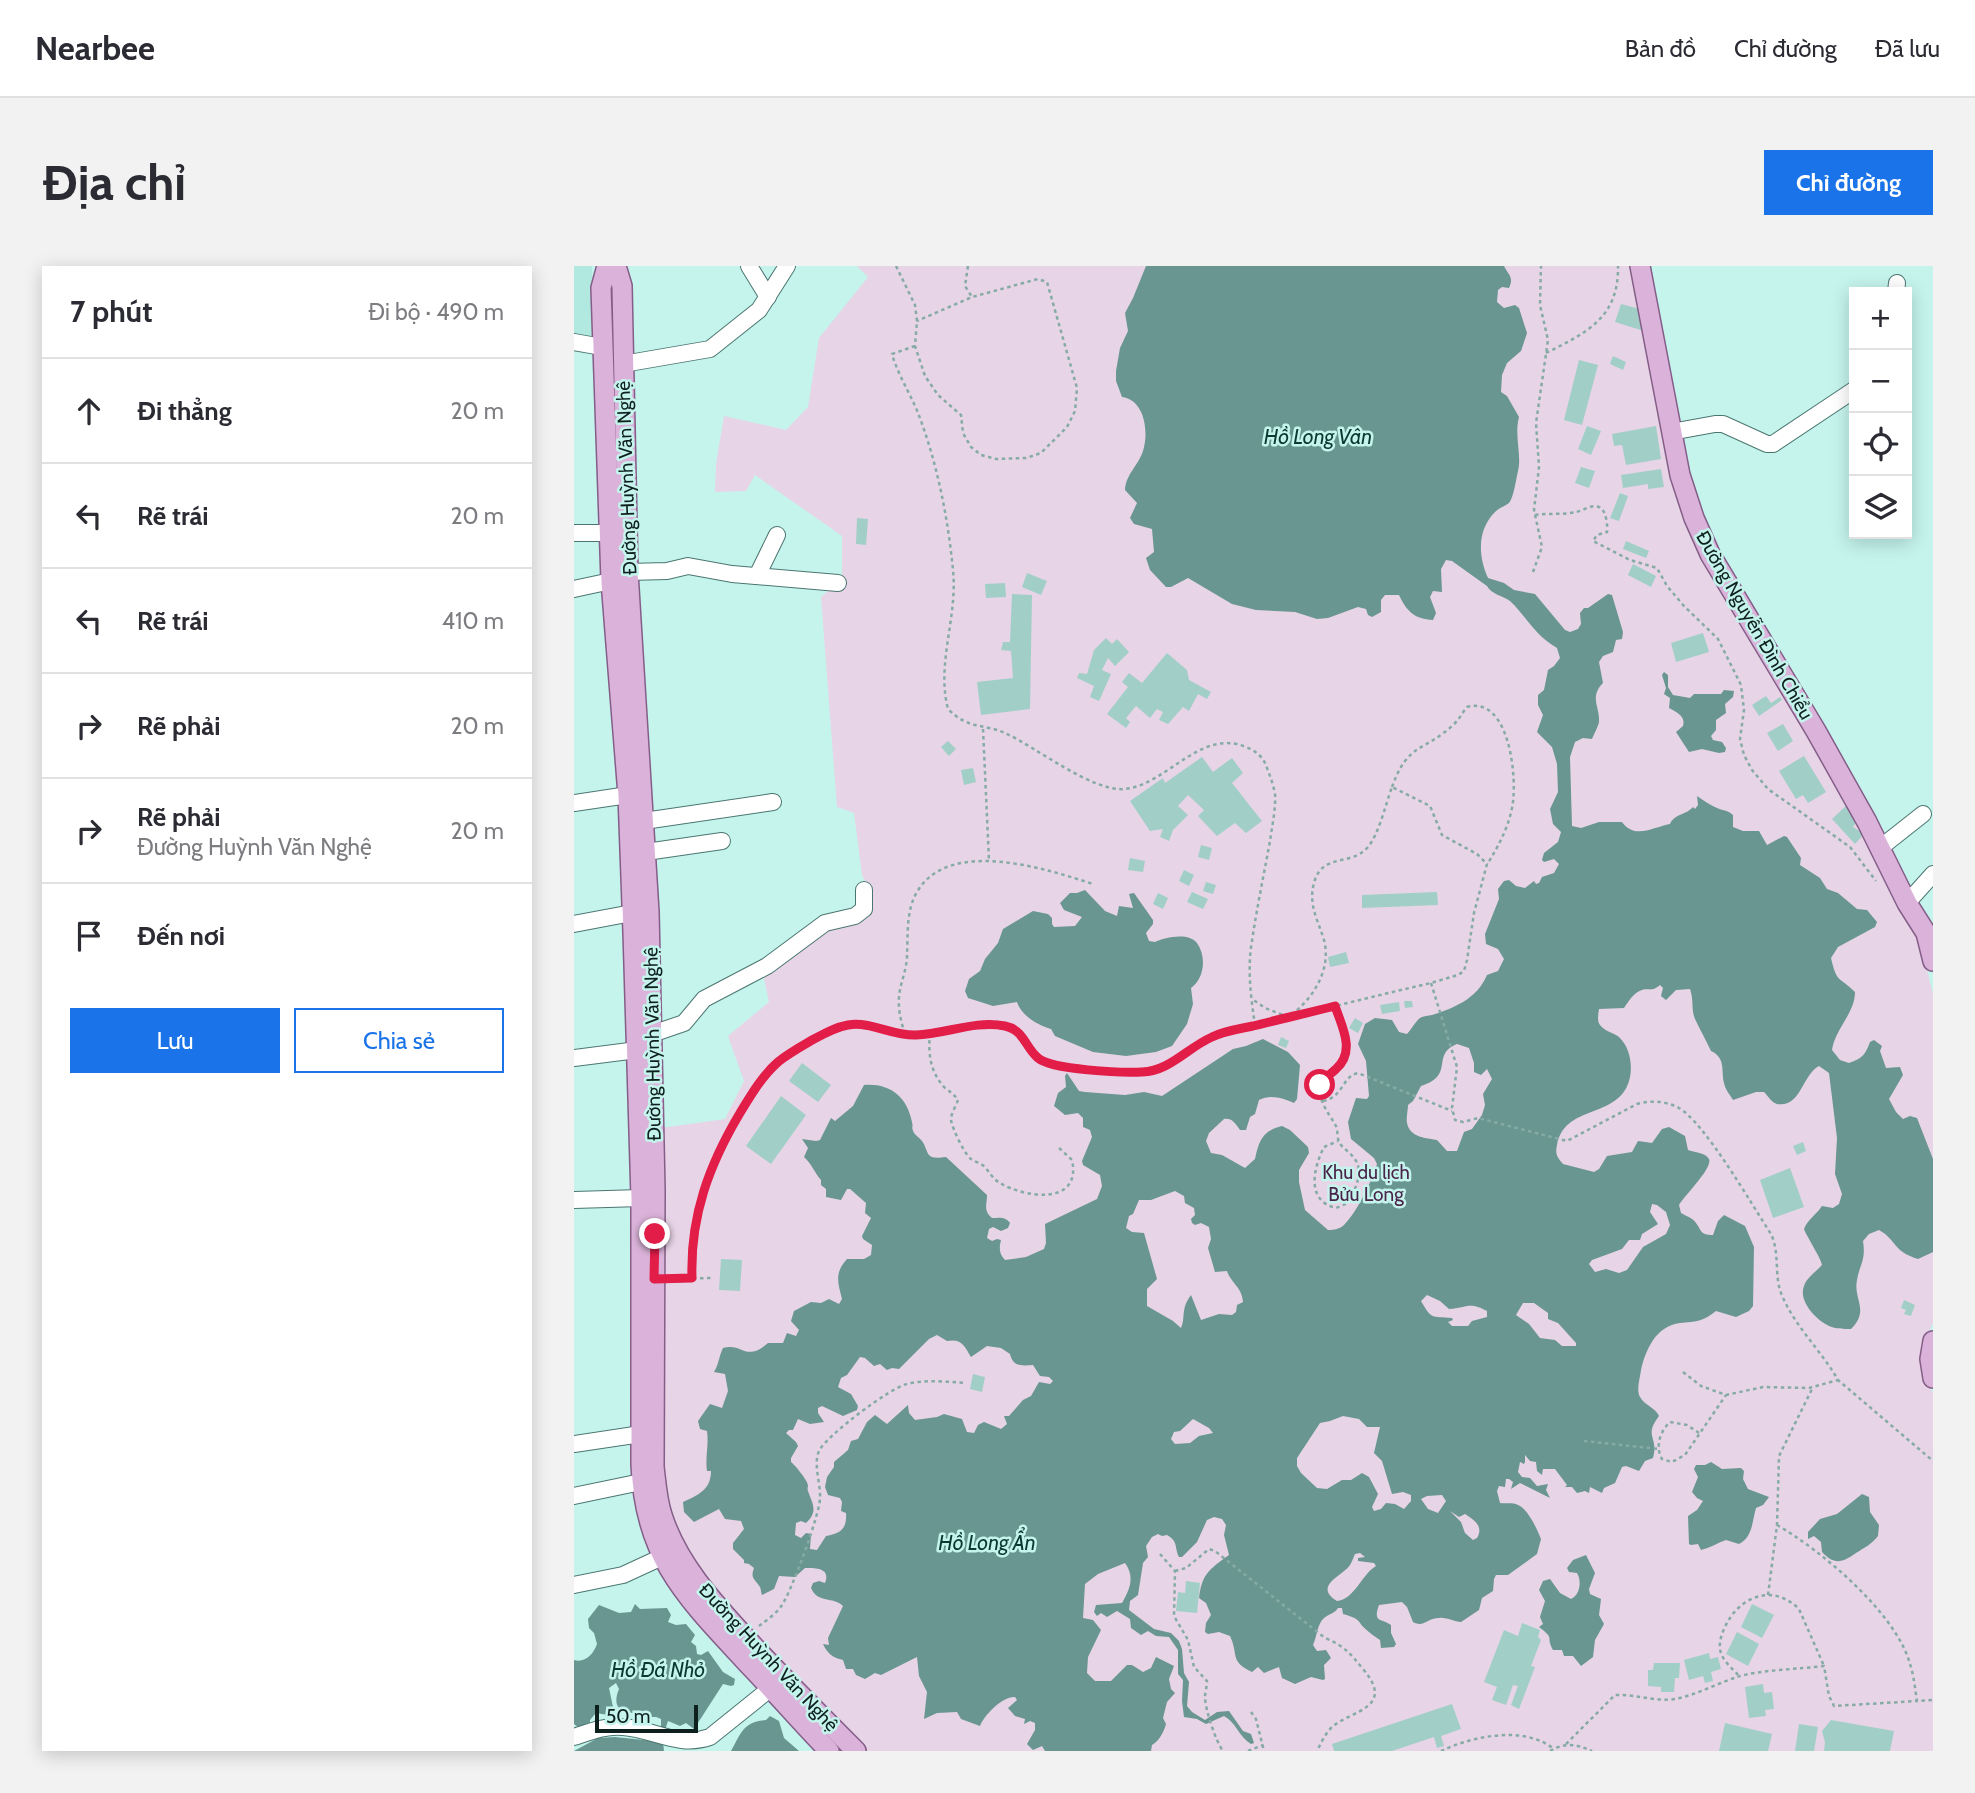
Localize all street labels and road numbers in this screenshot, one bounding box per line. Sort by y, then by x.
street label: Đường Huỳnh Văn Nghệ [612,380,641,575]
street label: Đường Nguyễn Đình Chiểu [1691,527,1818,724]
street label: Đường Huỳnh Văn Nghệ [639,947,666,1141]
street label: Đường Huỳnh Văn Nghệ [694,1579,843,1736]

